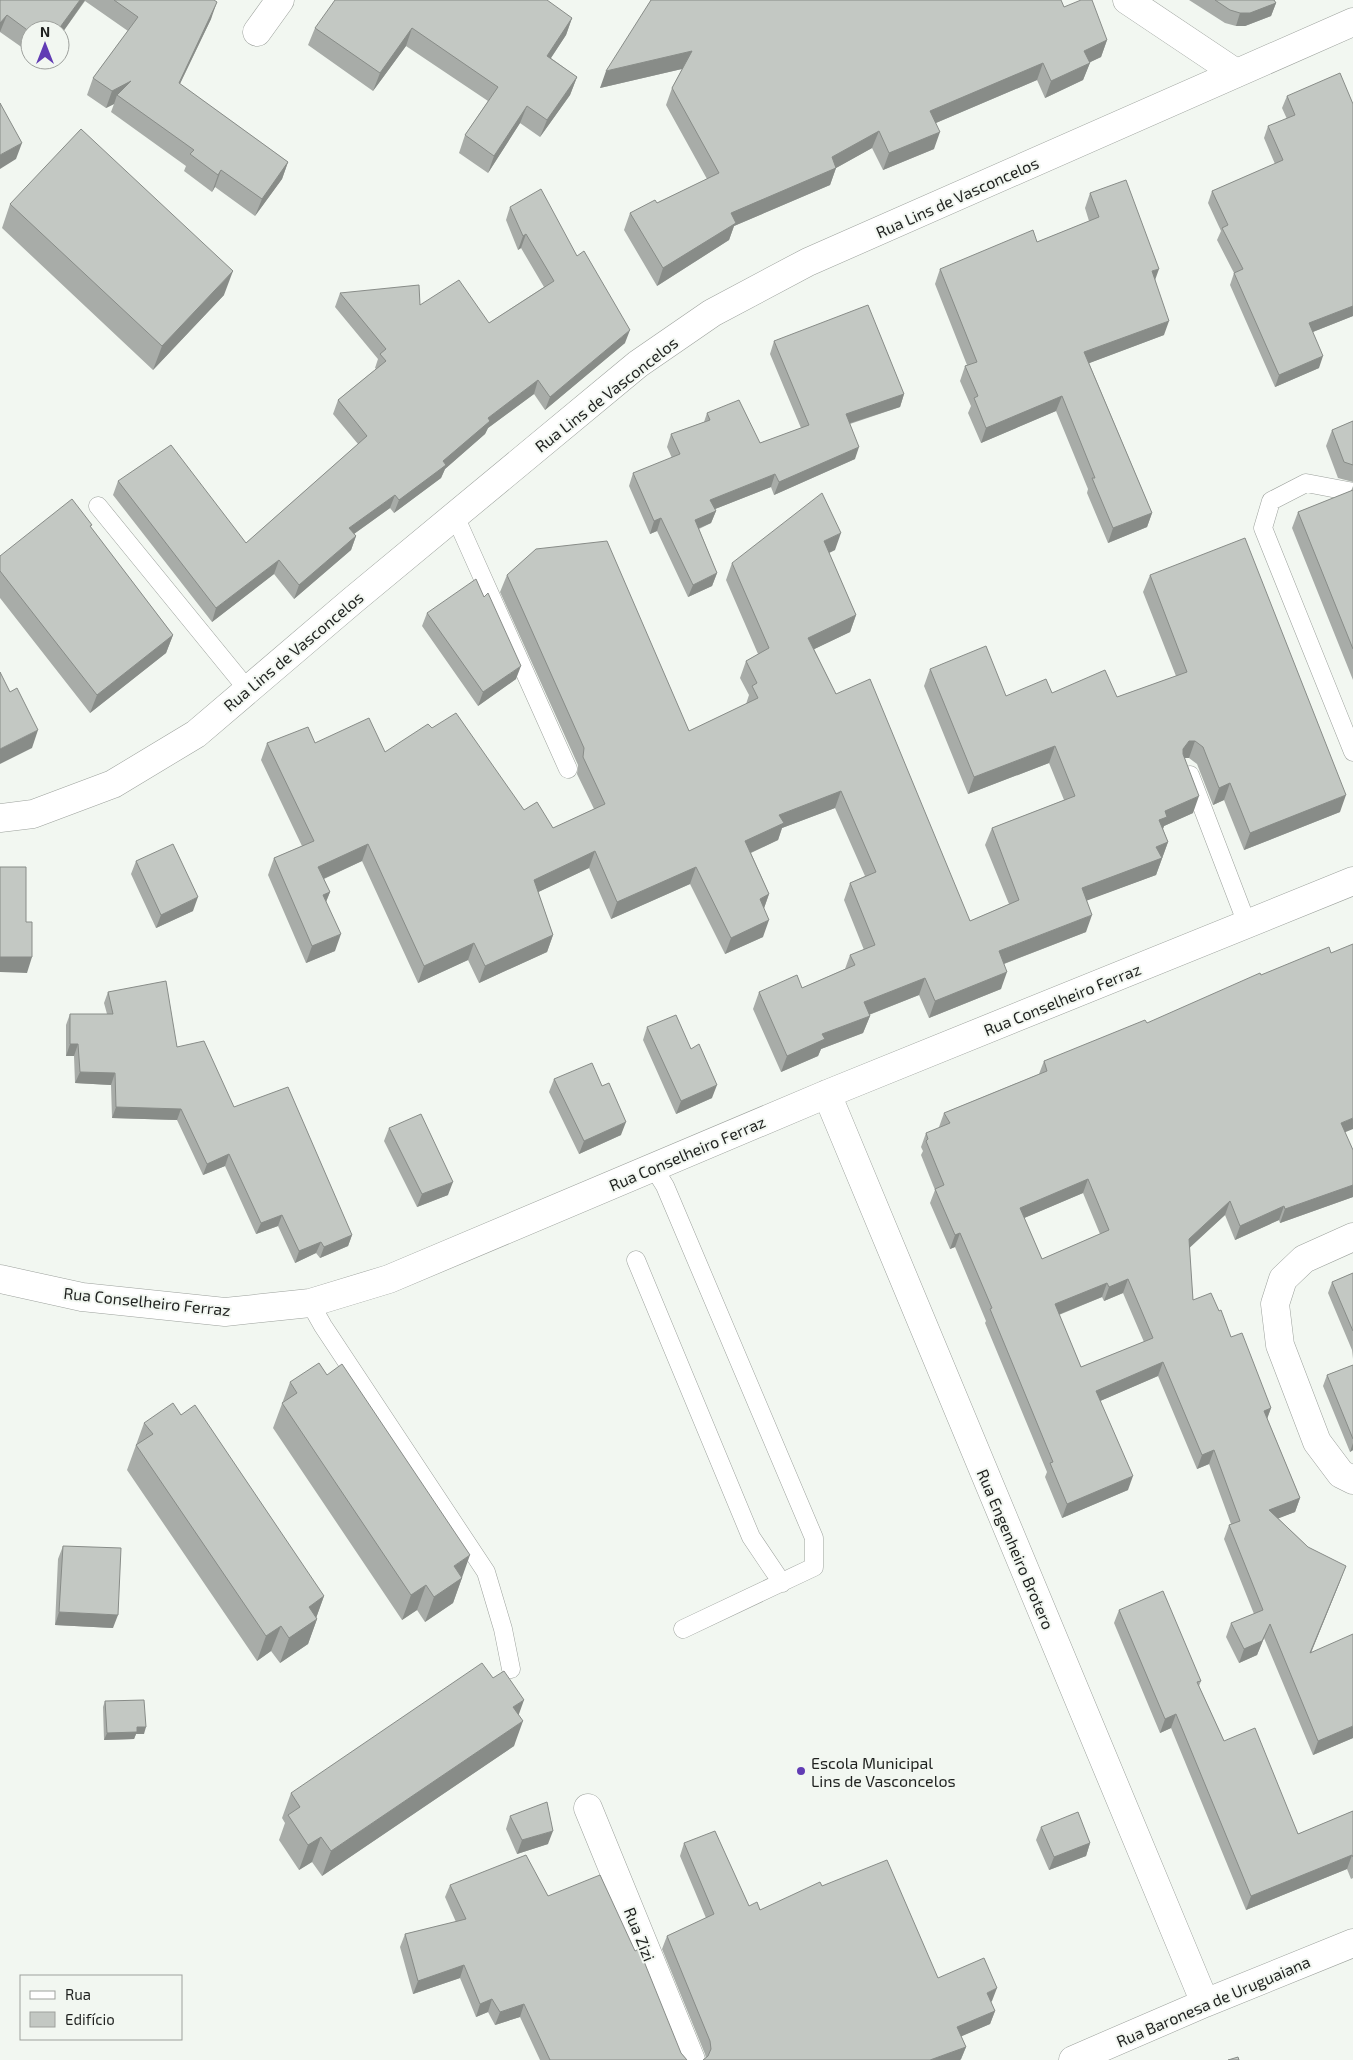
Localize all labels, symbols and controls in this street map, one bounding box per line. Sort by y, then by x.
north arrow [20,20,70,70]
text: N [40,23,50,40]
street label: Rua Lins de Vasconcelos [873,153,1041,241]
street label: Rua Lins de Vasconcelos [531,332,681,456]
street label: Rua Lins de Vasconcelos [219,587,367,715]
street label: Rua Conselheiro Ferraz [981,959,1143,1039]
street label: Rua Conselheiro Ferraz [606,1111,768,1195]
street label: Rua Conselheiro Ferraz [63,1283,231,1319]
street label: Rua Engenheiro Brotero [974,1466,1058,1632]
place label: Escola Municipal Lins de Vasconcelos [811,1753,956,1790]
marker: Escola Municipal Lins de Vasconcelos [795,1765,807,1777]
street label: Rua Zizi [621,1904,659,1964]
street label: Rua Baronesa de Uruguaiana [1113,1951,1313,2051]
legend [20,1975,182,2040]
text: Rua [65,1985,91,2003]
text: Edifício [65,2010,115,2028]

